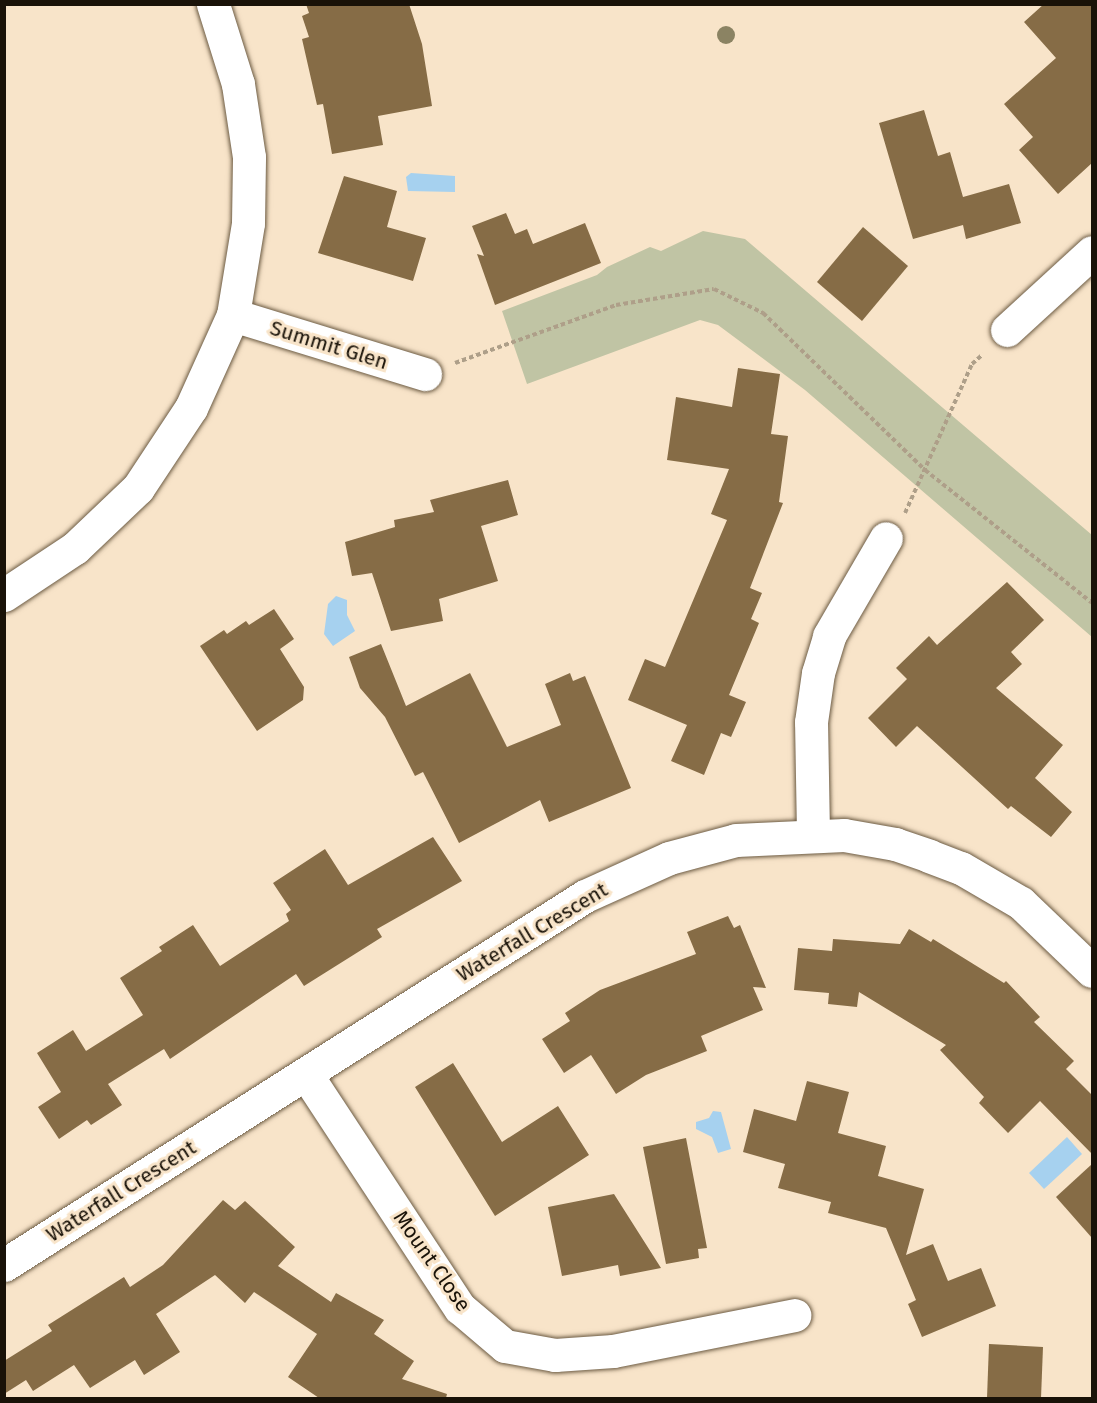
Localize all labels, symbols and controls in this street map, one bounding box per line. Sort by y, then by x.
street label: Summit Glen [267,315,391,375]
street label: Waterfall Crescent [452,877,612,987]
street label: Waterfall Crescent [42,1135,200,1247]
street label: Mount Close [388,1206,476,1316]

